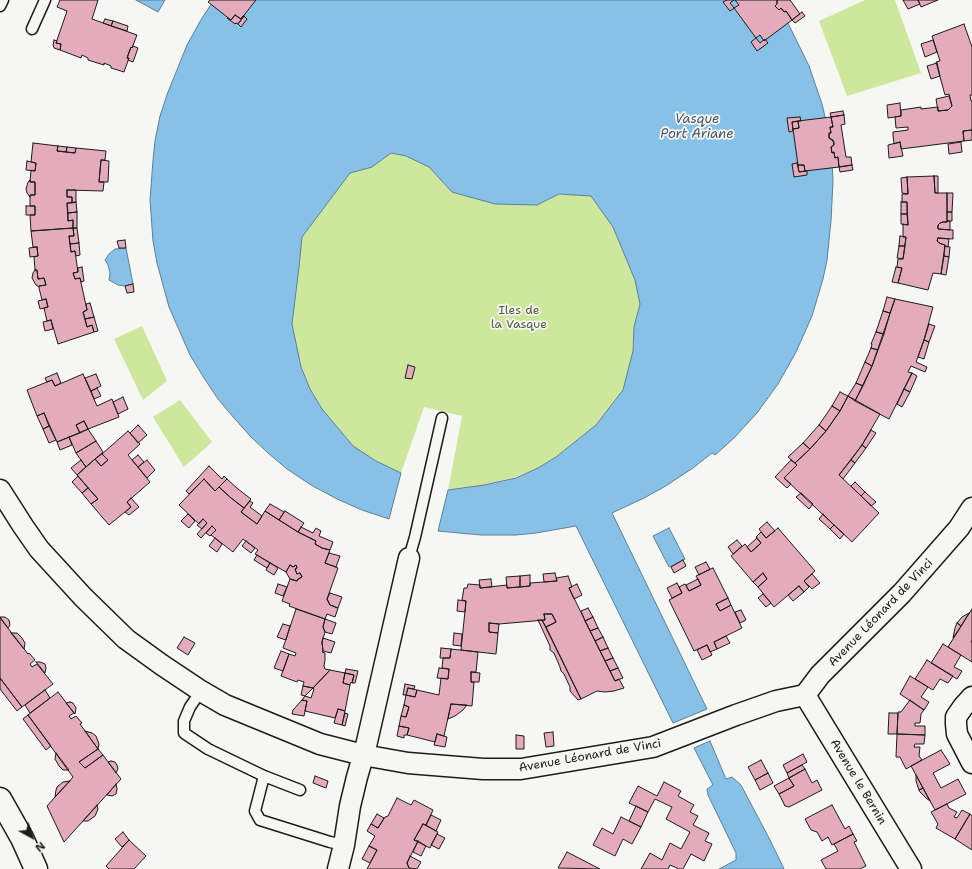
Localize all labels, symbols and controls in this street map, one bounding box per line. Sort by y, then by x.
water label: Vasque Port Ariane [660,112,734,143]
park label: Iles de la Vasque [491,304,547,332]
street label: Avenue Léonard de Vinci [826,556,936,670]
street label: Avenue Léonard de Vinci [518,736,662,776]
street label: Avenue le Bernin [827,737,889,827]
north arrow [12,817,52,857]
text: N [32,838,48,855]

